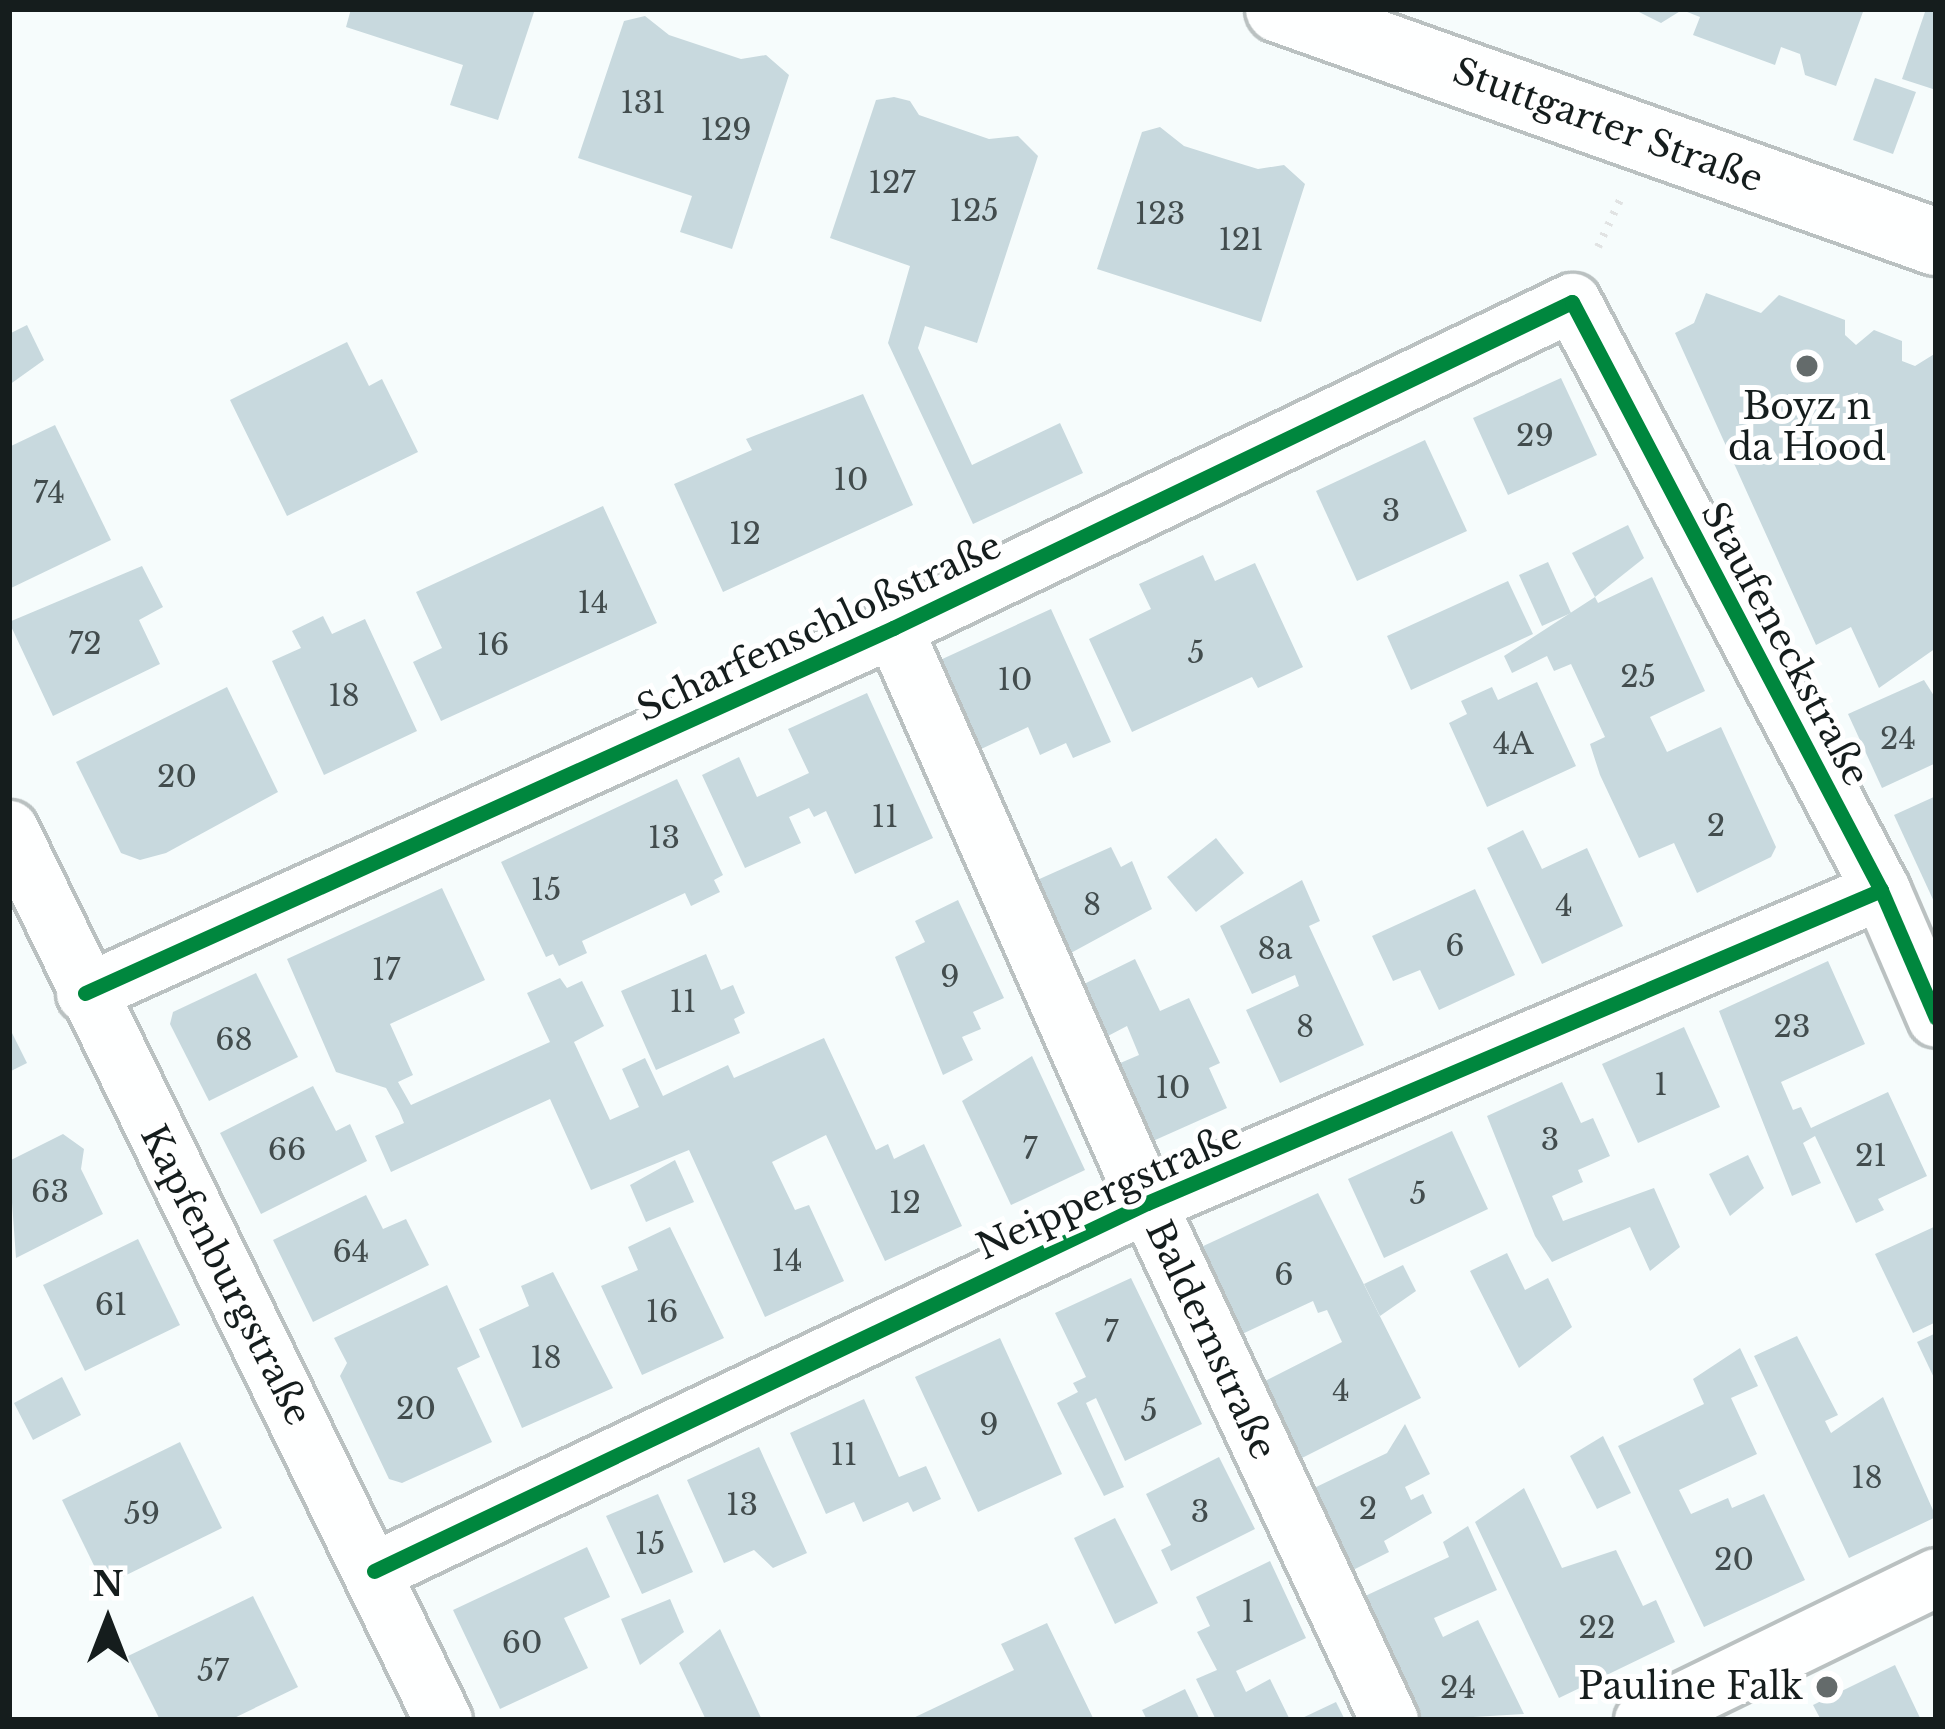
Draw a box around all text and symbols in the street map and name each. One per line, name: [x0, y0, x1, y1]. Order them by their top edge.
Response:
street label: Stuttgarter Straße: [1447, 49, 1769, 201]
house number: 131: [620, 85, 666, 121]
house number: 129: [700, 112, 752, 148]
house number: 127: [869, 165, 915, 201]
house number: 125: [950, 193, 998, 229]
house number: 123: [1135, 196, 1185, 232]
house number: 121: [1218, 222, 1264, 258]
marker: Boyz n da Hood: [1794, 353, 1820, 379]
place label: Boyz n da Hood: [1728, 384, 1886, 469]
house number: 29: [1516, 418, 1554, 454]
house number: 10: [834, 462, 868, 498]
house number: 74: [33, 475, 65, 511]
house number: 3: [1382, 493, 1400, 529]
street label: Staufeneckstraße: [1692, 495, 1878, 793]
house number: 12: [729, 516, 761, 552]
street label: Scharfenschloßstraße: [630, 524, 1008, 730]
house number: 14: [578, 585, 608, 621]
house number: 72: [68, 626, 102, 662]
house number: 16: [477, 627, 509, 663]
house number: 5: [1187, 635, 1205, 671]
house number: 25: [1620, 659, 1656, 695]
house number: 10: [998, 662, 1032, 698]
house number: 18: [328, 678, 360, 714]
house number: 24: [1880, 721, 1916, 757]
house number: 4A: [1493, 726, 1533, 762]
house number: 20: [157, 759, 197, 795]
house number: 11: [872, 799, 898, 835]
house number: 2: [1707, 808, 1725, 844]
house number: 13: [648, 820, 680, 856]
house number: 15: [531, 872, 561, 908]
house number: 8: [1083, 887, 1101, 923]
house number: 4: [1555, 888, 1573, 924]
house number: 6: [1445, 928, 1465, 964]
house number: 8a: [1258, 931, 1292, 967]
house number: 17: [372, 952, 400, 988]
house number: 9: [940, 959, 960, 995]
house number: 11: [670, 984, 696, 1020]
house number: 8: [1296, 1009, 1314, 1045]
house number: 23: [1774, 1009, 1810, 1045]
house number: 68: [215, 1022, 253, 1058]
house number: 1: [1654, 1067, 1668, 1103]
house number: 10: [1156, 1070, 1190, 1106]
street label: Neippergstraße: [970, 1113, 1248, 1269]
street label: Kapfenburgstraße: [132, 1118, 320, 1432]
house number: 3: [1541, 1122, 1559, 1158]
house number: 7: [1022, 1131, 1038, 1167]
house number: 66: [268, 1132, 306, 1168]
house number: 21: [1855, 1138, 1887, 1174]
house number: 63: [31, 1174, 69, 1210]
house number: 5: [1409, 1176, 1427, 1212]
house number: 12: [889, 1185, 921, 1221]
street label: Baldernstraße: [1137, 1214, 1285, 1466]
house number: 64: [333, 1234, 369, 1270]
house number: 14: [772, 1243, 802, 1279]
house number: 6: [1274, 1257, 1294, 1293]
house number: 61: [95, 1287, 127, 1323]
house number: 16: [646, 1294, 678, 1330]
house number: 7: [1103, 1314, 1119, 1350]
house number: 18: [530, 1340, 562, 1376]
house number: 4: [1332, 1373, 1350, 1409]
house number: 20: [396, 1391, 436, 1427]
house number: 5: [1140, 1393, 1158, 1429]
house number: 9: [979, 1407, 999, 1443]
house number: 11: [831, 1437, 857, 1473]
house number: 18: [1851, 1460, 1883, 1496]
house number: 13: [726, 1487, 758, 1523]
house number: 2: [1359, 1491, 1377, 1527]
house number: 3: [1191, 1494, 1209, 1530]
house number: 59: [124, 1496, 160, 1532]
house number: 15: [635, 1526, 665, 1562]
house number: 20: [1714, 1542, 1754, 1578]
north arrow: [48, 1561, 168, 1681]
text: N: [92, 1564, 124, 1605]
house number: 1: [1241, 1594, 1255, 1630]
house number: 22: [1579, 1610, 1615, 1646]
house number: 60: [502, 1625, 542, 1661]
house number: 57: [197, 1653, 229, 1689]
place label: Pauline Falk: [1578, 1665, 1803, 1709]
house number: 24: [1440, 1670, 1476, 1706]
marker: Pauline Falk: [1814, 1674, 1840, 1700]

